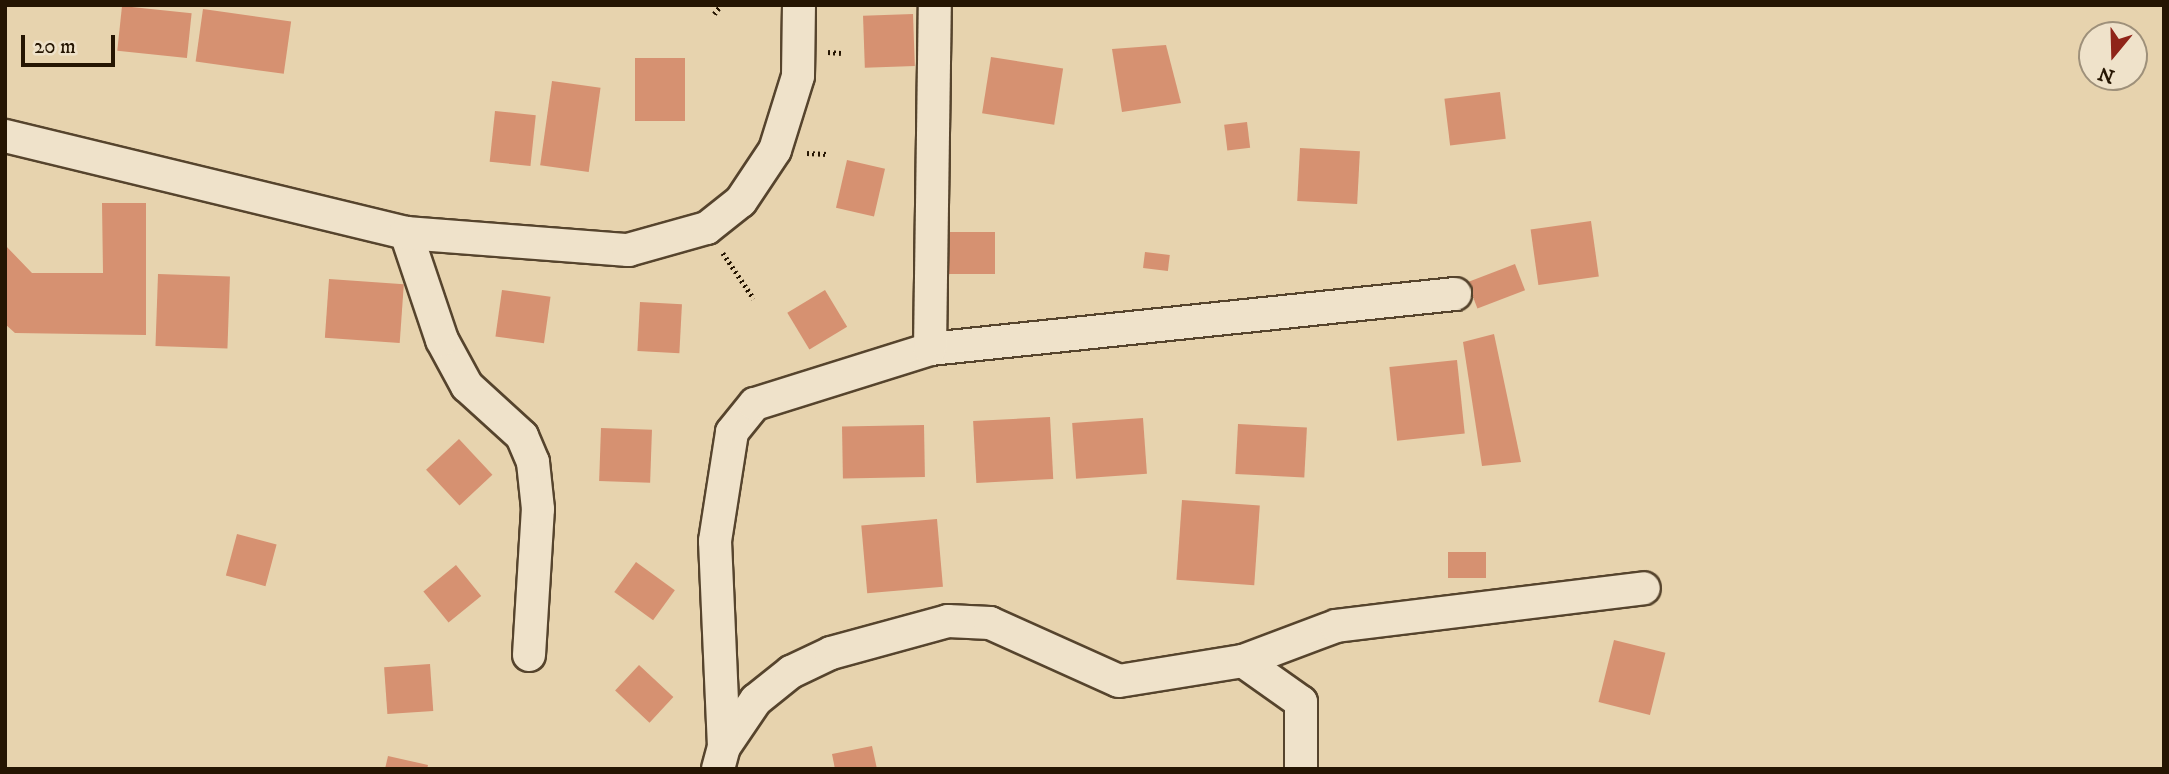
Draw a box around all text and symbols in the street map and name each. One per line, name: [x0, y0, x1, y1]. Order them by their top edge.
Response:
scale bar: [24, 21, 119, 65]
north arrow: [2078, 21, 2148, 91]
text: 20 m: [34, 34, 76, 60]
text: N: [2096, 61, 2118, 88]

